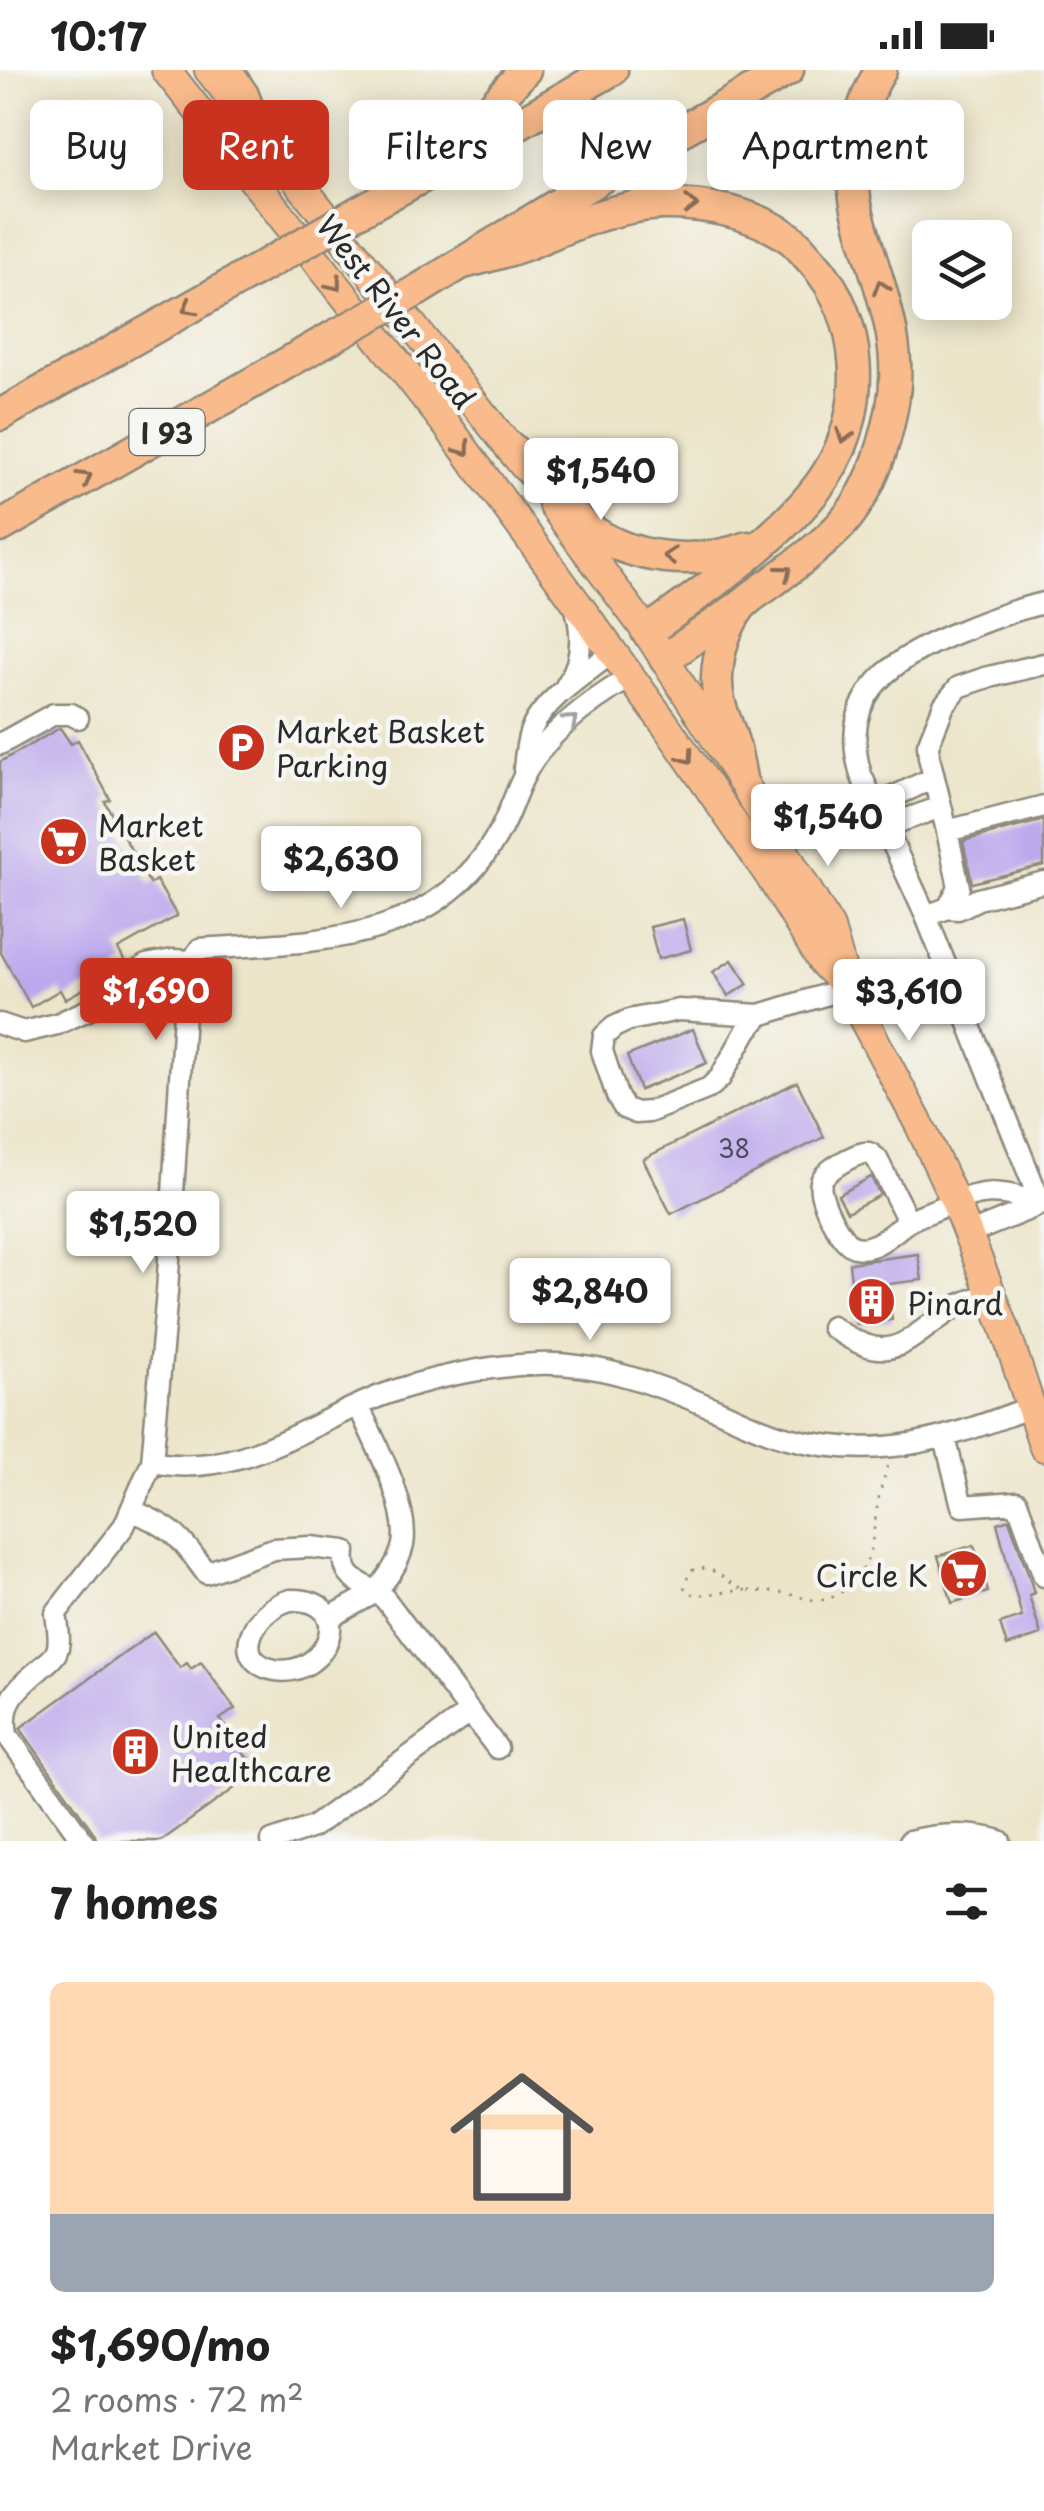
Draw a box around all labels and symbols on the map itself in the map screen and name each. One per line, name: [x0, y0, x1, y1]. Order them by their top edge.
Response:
one-way arrow: [684, 195, 699, 216]
street label: West River Road: [307, 204, 487, 418]
one-way arrow: [323, 273, 341, 291]
one-way arrow: [872, 280, 893, 297]
one-way arrow: [182, 296, 200, 315]
road number: I 93: [130, 409, 204, 455]
one-way arrow: [836, 427, 856, 444]
one-way arrow: [452, 437, 471, 456]
pin: $1,540: [520, 438, 682, 523]
one-way arrow: [74, 471, 92, 491]
one-way arrow: [662, 546, 678, 568]
one-way arrow: [774, 567, 792, 584]
place label: Market Basket Parking: [276, 708, 485, 787]
one-way arrow: [559, 714, 578, 732]
parking icon: Market Basket Parking: [215, 721, 267, 773]
one-way arrow: [675, 745, 693, 764]
pin: $1,540: [747, 784, 909, 869]
place label: Market Basket: [98, 802, 203, 881]
supermarket icon: Market Basket: [37, 815, 89, 867]
pin: $2,630: [260, 826, 422, 911]
pin: $1,690: [75, 958, 237, 1043]
pin: $3,610: [828, 959, 990, 1044]
house number: 38: [718, 1129, 750, 1167]
pin: $1,520: [62, 1191, 224, 1276]
pin: $2,840: [509, 1258, 671, 1343]
building icon: Pinard: [846, 1276, 898, 1328]
place label: Pinard: [907, 1280, 1003, 1325]
supermarket icon: Circle K: [937, 1548, 989, 1600]
place label: Circle K: [815, 1552, 928, 1597]
place label: United Healthcare: [171, 1713, 332, 1792]
building icon: United Healthcare: [110, 1726, 162, 1778]

